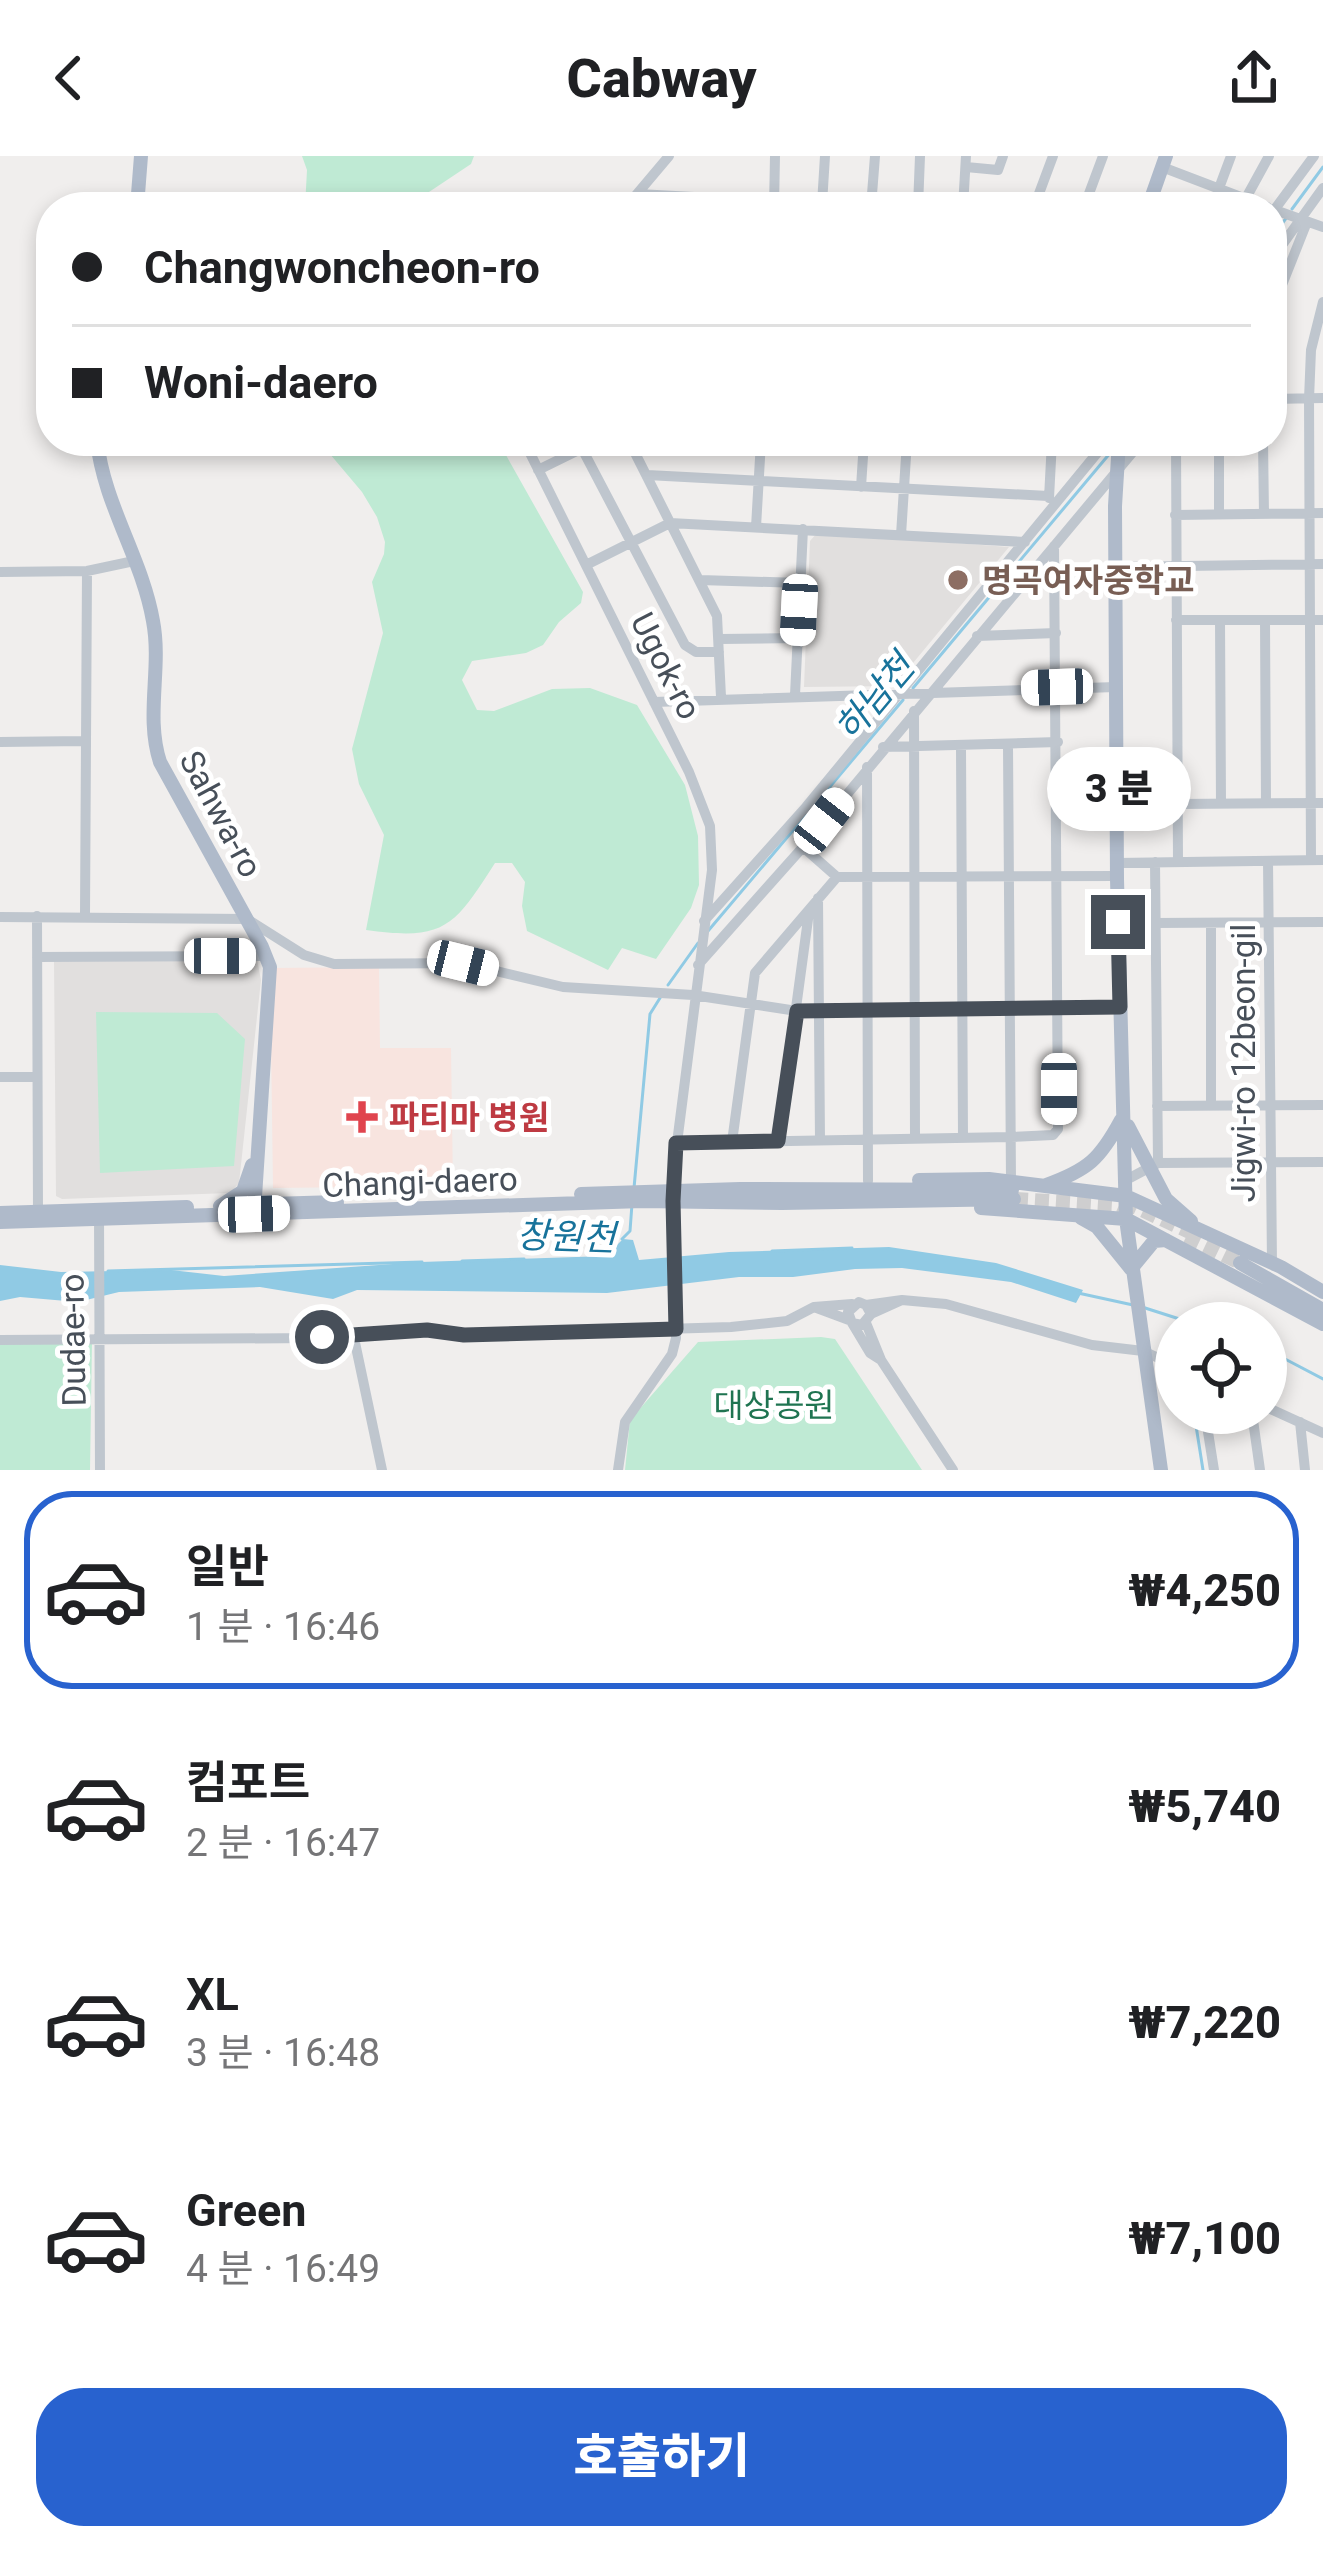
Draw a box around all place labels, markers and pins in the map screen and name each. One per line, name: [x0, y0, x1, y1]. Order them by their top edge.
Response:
place label: 명곡여자중학교: [982, 561, 1195, 600]
marker: 명곡여자중학교: [945, 567, 971, 593]
place label: 파티마 병원: [389, 1098, 549, 1137]
marker: 파티마 병원: [346, 1101, 378, 1133]

